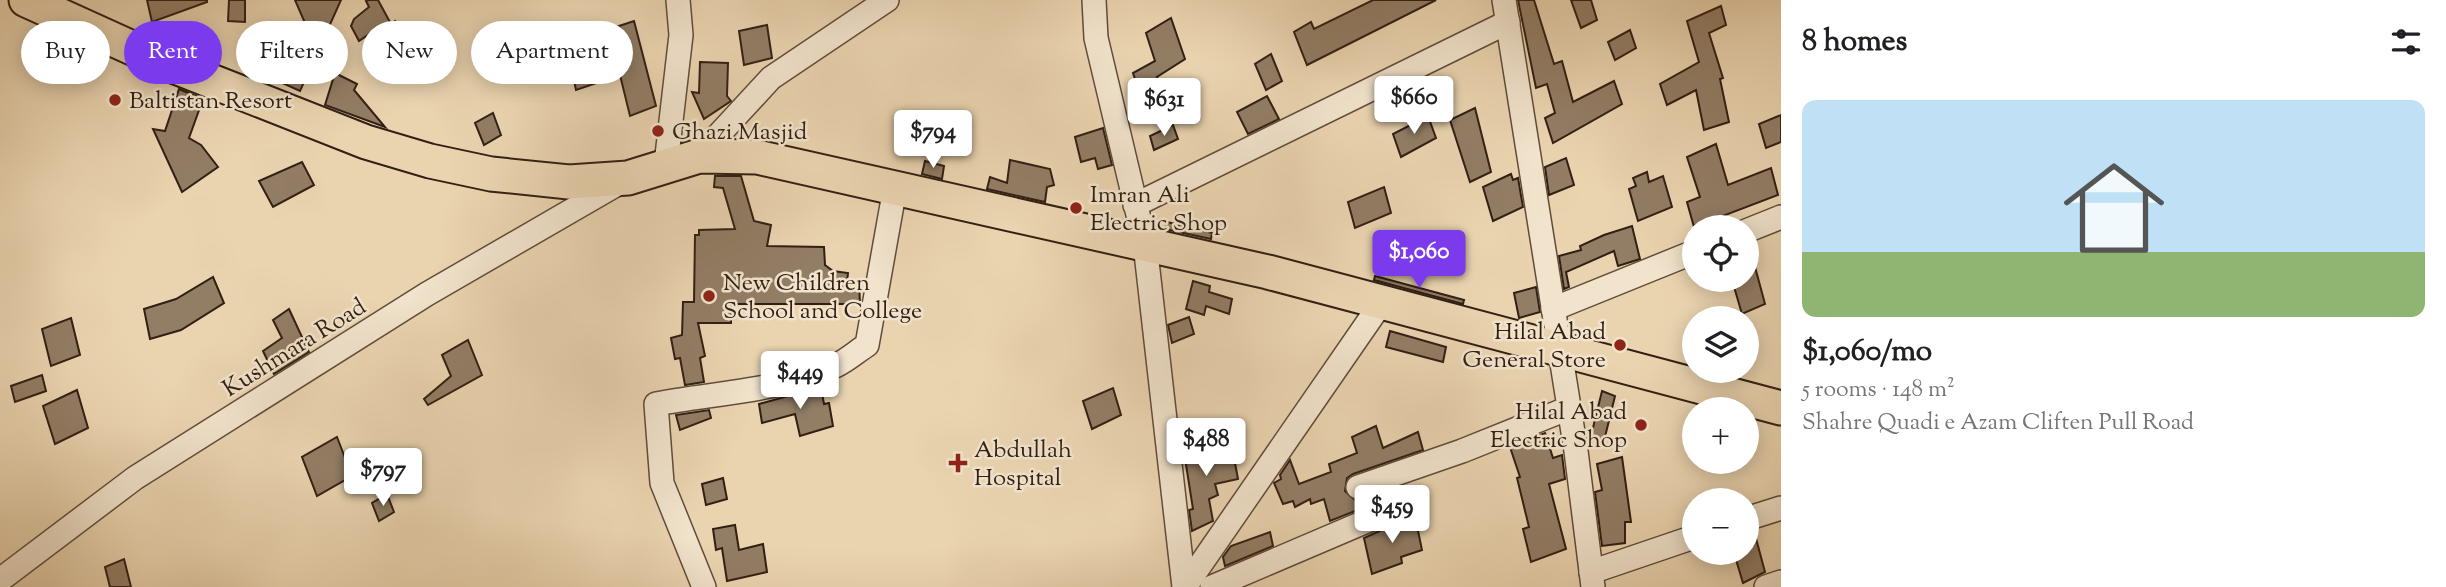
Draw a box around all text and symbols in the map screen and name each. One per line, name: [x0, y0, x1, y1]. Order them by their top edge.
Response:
chip: Buy: [21, 21, 110, 84]
chip: Rent: [124, 21, 222, 84]
chip: Filters: [236, 21, 348, 84]
chip: New: [362, 21, 457, 84]
chip: Apartment: [471, 21, 633, 84]
text: 8 homes: [1802, 21, 1907, 64]
icon: filters: [2387, 23, 2425, 61]
pin: $660: [1373, 76, 1455, 136]
pin: $631: [1123, 78, 1205, 138]
text: $660: [1390, 82, 1438, 115]
text: $631: [1144, 84, 1184, 117]
place label: Baltistan Resort: [129, 85, 292, 119]
marker: Baltistan Resort: [107, 92, 123, 108]
pin: $794: [892, 110, 974, 170]
place label: Ghazi Masjid: [672, 116, 808, 150]
text: $794: [910, 116, 956, 149]
marker: Ghazi Masjid: [650, 123, 666, 139]
icon: home: [2051, 145, 2177, 271]
place label: Imran Ali Electric Shop: [1090, 179, 1227, 241]
marker: Imran Ali Electric Shop: [1068, 200, 1084, 216]
map controls: [1682, 215, 1759, 565]
button: locate: [1682, 215, 1759, 292]
pin: $1,060: [1362, 230, 1476, 290]
text: $1,060: [1389, 236, 1449, 269]
place label: New Children School and College: [723, 267, 922, 329]
marker: New Children School and College: [701, 288, 717, 304]
street label: Kushmara Road: [217, 291, 374, 406]
button: layers: [1682, 306, 1759, 383]
place label: Hilal Abad General Store: [1462, 316, 1606, 378]
text: $1,060/mo: [1802, 331, 1932, 374]
marker: Hilal Abad General Store: [1612, 337, 1628, 353]
pin: $449: [759, 352, 841, 411]
text: $449: [777, 357, 823, 390]
text: 5 rooms · 148 m²: [1802, 374, 1955, 407]
place label: Hilal Abad Electric Shop: [1490, 396, 1627, 458]
button: +: [1682, 397, 1759, 474]
text: Shahre Quadi e Azam Cliften Pull Road: [1802, 407, 2194, 440]
marker: Hilal Abad Electric Shop: [1633, 417, 1649, 433]
pin: $488: [1165, 419, 1247, 478]
text: $488: [1183, 424, 1229, 457]
place label: Abdullah Hospital: [974, 434, 1072, 496]
pin: $797: [342, 448, 424, 508]
marker: Abdullah Hospital: [948, 453, 968, 473]
text: $797: [360, 454, 406, 487]
pin: $459: [1351, 486, 1433, 545]
button: −: [1682, 488, 1759, 565]
text: $459: [1371, 491, 1413, 524]

